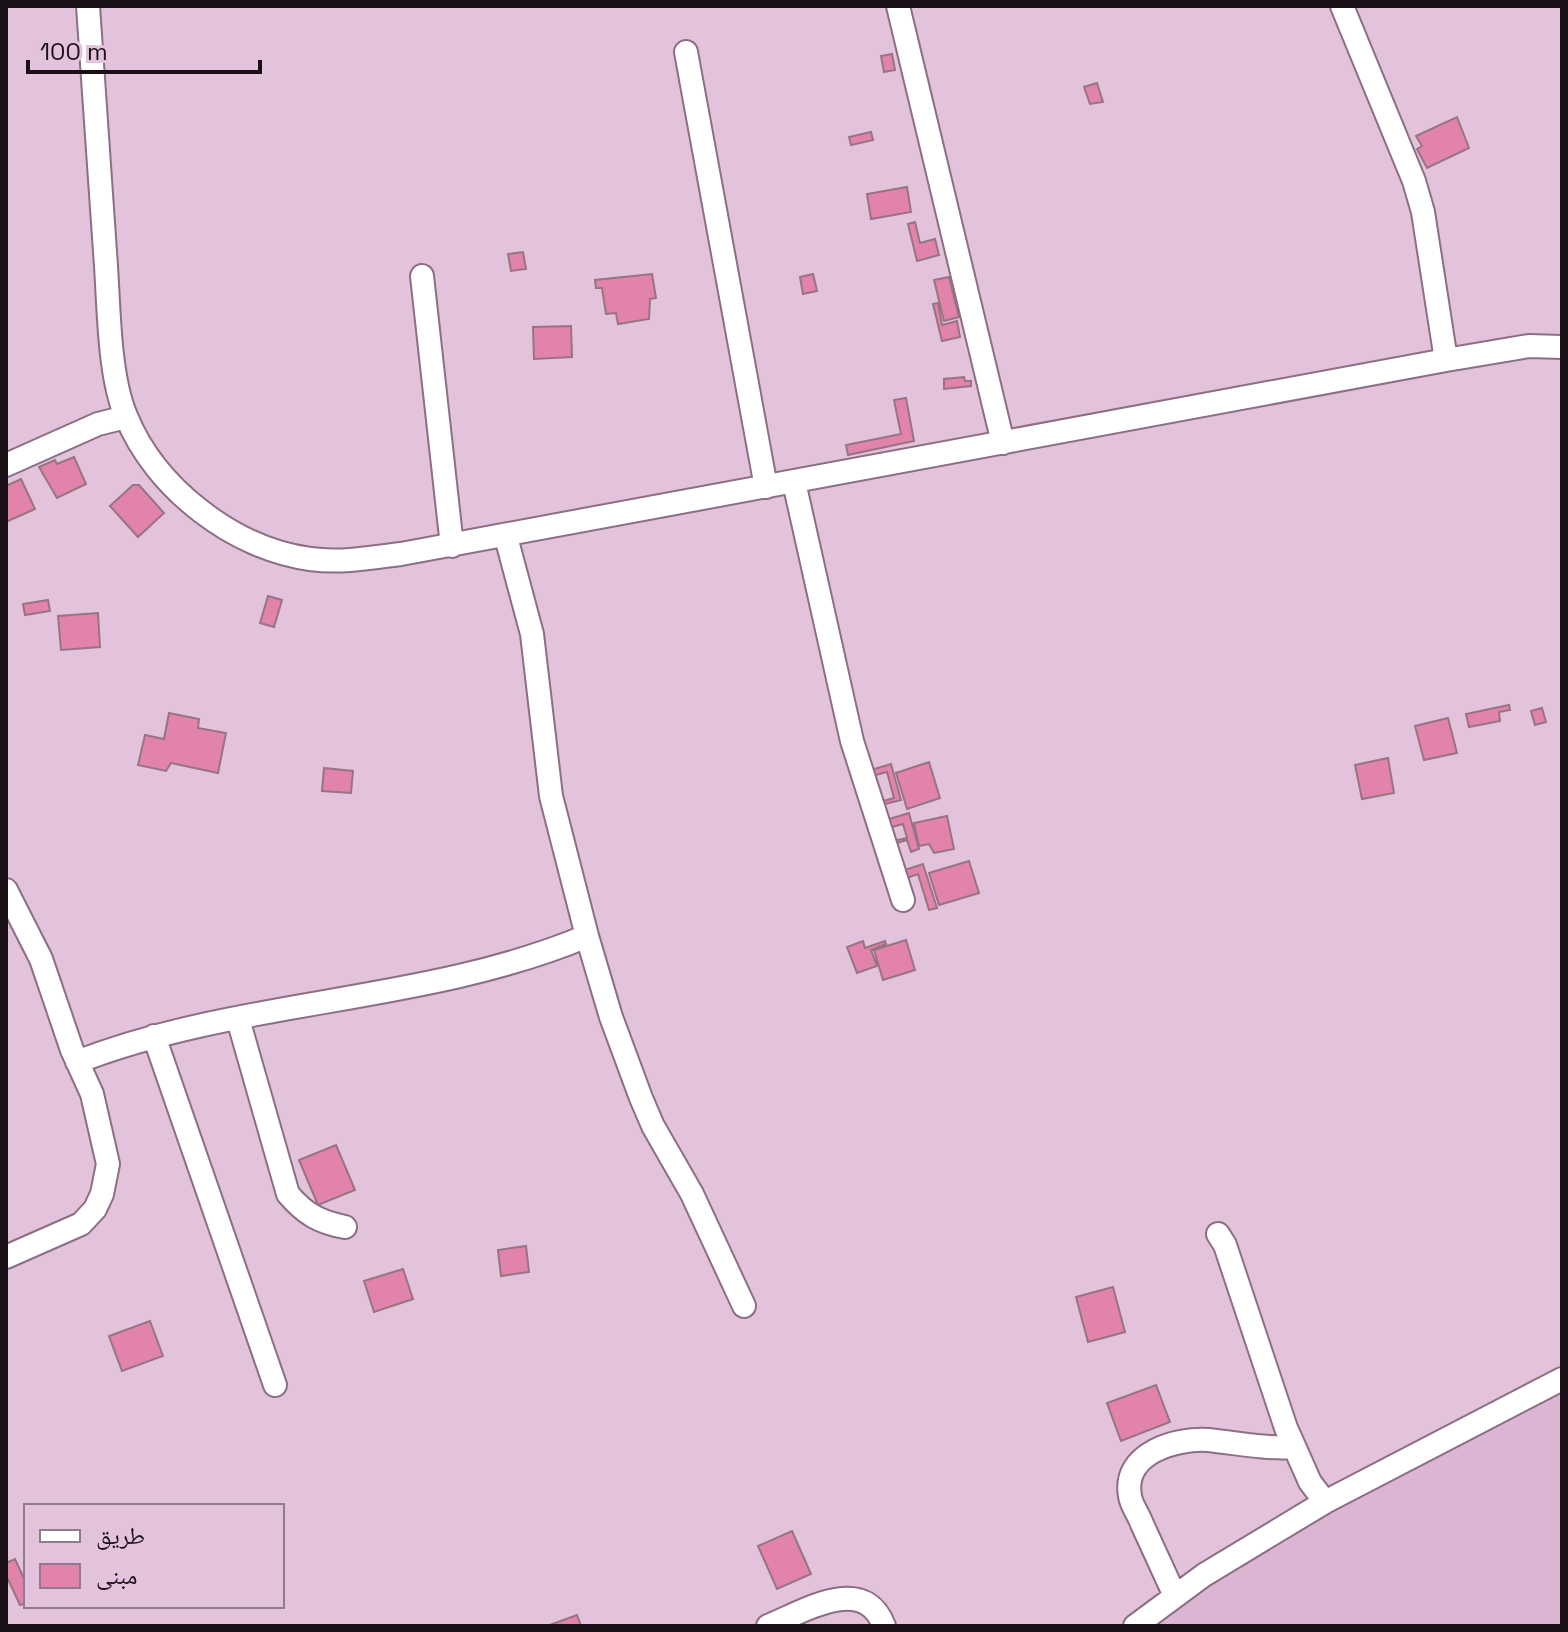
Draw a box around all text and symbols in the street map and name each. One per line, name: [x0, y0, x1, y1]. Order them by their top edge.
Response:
scale bar: [28, 24, 260, 74]
text: 100 m: [40, 36, 108, 67]
legend: [24, 1504, 284, 1608]
text: طريق: [96, 1520, 145, 1551]
text: مبنى: [96, 1560, 137, 1591]

